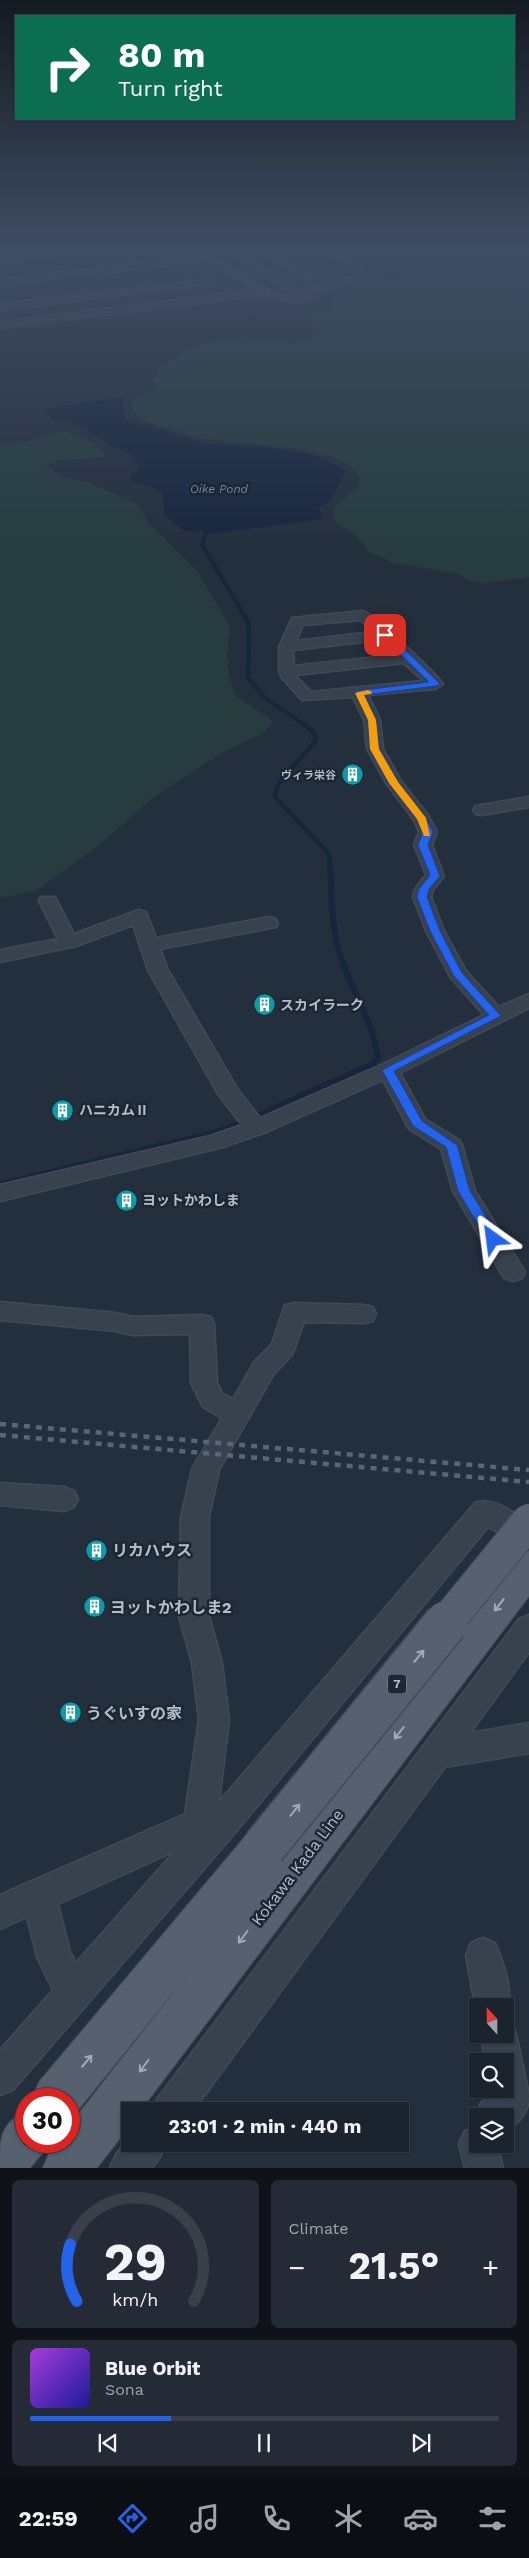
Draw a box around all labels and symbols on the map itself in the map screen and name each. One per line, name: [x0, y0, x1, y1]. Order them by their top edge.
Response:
water label: Oike Pond: [190, 482, 249, 496]
pin: [364, 614, 406, 656]
building icon: ヴィラ栄谷: [340, 763, 364, 787]
place label: ヴィラ栄谷: [281, 769, 336, 782]
building icon: スカイラーク: [252, 993, 276, 1017]
place label: スカイラーク: [280, 997, 364, 1013]
building icon: ハニカムⅡ: [51, 1098, 75, 1122]
place label: ハニカムⅡ: [79, 1102, 149, 1118]
building icon: ヨットかわしま: [114, 1188, 138, 1212]
place label: ヨットかわしま: [142, 1192, 240, 1208]
position arrow: [466, 1212, 518, 1264]
building icon: リカハウス: [84, 1538, 108, 1562]
place label: リカハウス: [112, 1541, 192, 1560]
building icon: ヨットかわしま2: [82, 1595, 106, 1619]
place label: ヨットかわしま2: [110, 1598, 232, 1617]
one-way arrow: [493, 1598, 504, 1611]
one-way arrow: [414, 1650, 425, 1663]
road number: 7: [388, 1675, 406, 1694]
building icon: うぐいすの家: [58, 1701, 82, 1725]
place label: うぐいすの家: [86, 1704, 182, 1723]
one-way arrow: [394, 1726, 404, 1740]
one-way arrow: [289, 1803, 300, 1816]
street label: Kokawa Kada Line: [247, 1805, 347, 1929]
one-way arrow: [237, 1930, 248, 1943]
north arrow: [469, 1998, 514, 2042]
one-way arrow: [82, 2055, 93, 2068]
one-way arrow: [139, 2059, 150, 2072]
speed limit sign: 30: [15, 2088, 80, 2153]

